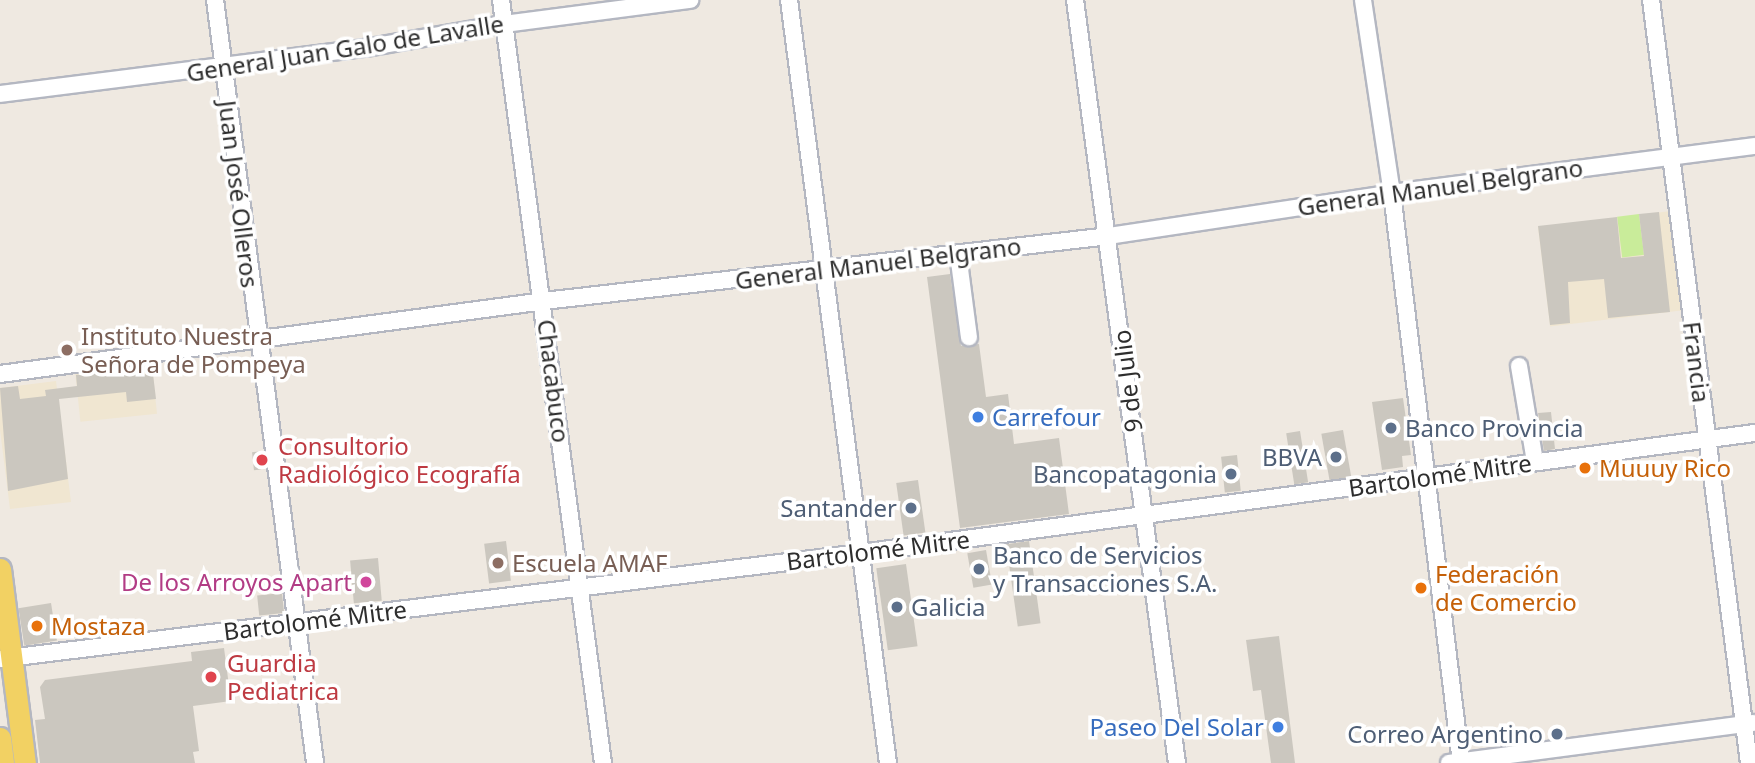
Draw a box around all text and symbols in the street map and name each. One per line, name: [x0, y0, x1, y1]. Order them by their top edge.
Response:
street label: General Juan Galo de Lavalle: [184, 9, 506, 87]
street label: Juan José Olleros: [213, 99, 265, 289]
street label: General Manuel Belgrano: [1295, 153, 1585, 221]
street label: General Manuel Belgrano: [733, 231, 1023, 295]
street label: Chacabuco: [532, 318, 576, 444]
street label: Francia: [1678, 320, 1716, 404]
place label: Instituto Nuestra Señora de Pompeya: [81, 322, 306, 378]
street label: 9 de Julio: [1106, 328, 1148, 434]
marker: Instituto Nuestra Señora de Pompeya: [59, 342, 75, 358]
place label: Carrefour: [992, 403, 1101, 431]
marker: Carrefour: [970, 409, 986, 425]
place label: Banco Provincia: [1405, 414, 1584, 442]
marker: Banco Provincia: [1383, 420, 1399, 436]
place label: Consultorio Radiológico Ecografía: [278, 432, 521, 488]
place label: BBVA: [1262, 443, 1322, 471]
street label: Bartolomé Mitre: [1347, 448, 1533, 502]
marker: BBVA: [1328, 449, 1344, 465]
marker: Consultorio Radiológico Ecografía: [252, 450, 272, 470]
place label: Muuuy Rico: [1599, 454, 1731, 482]
place label: Bancopatagonia: [1033, 460, 1217, 488]
marker: Muuuy Rico: [1577, 460, 1593, 476]
marker: Bancopatagonia: [1223, 466, 1239, 482]
place label: Santander: [780, 494, 897, 522]
marker: Santander: [903, 500, 919, 516]
street label: Bartolomé Mitre: [785, 524, 971, 576]
place label: Banco de Servicios y Transacciones S.A.: [993, 541, 1218, 597]
place label: Escuela AMAF: [512, 549, 668, 577]
marker: Escuela AMAF: [490, 555, 506, 571]
place label: Federación de Comercio: [1435, 560, 1577, 616]
marker: Banco de Servicios y Transacciones S.A.: [971, 561, 987, 577]
place label: De los Arroyos Apart: [121, 568, 352, 596]
marker: De los Arroyos Apart: [358, 574, 374, 590]
marker: Federación de Comercio: [1413, 580, 1429, 596]
place label: Galicia: [911, 593, 985, 621]
street label: Bartolomé Mitre: [222, 594, 408, 646]
marker: Galicia: [889, 599, 905, 615]
place label: Mostaza: [51, 612, 146, 640]
marker: Mostaza: [29, 618, 45, 634]
place label: Guardia Pediatrica: [227, 649, 339, 705]
marker: Guardia Pediatrica: [201, 667, 221, 687]
place label: Paseo Del Solar: [1089, 713, 1264, 741]
marker: Paseo Del Solar: [1270, 719, 1286, 735]
place label: Correo Argentino: [1347, 720, 1543, 748]
marker: Correo Argentino: [1549, 726, 1565, 742]

